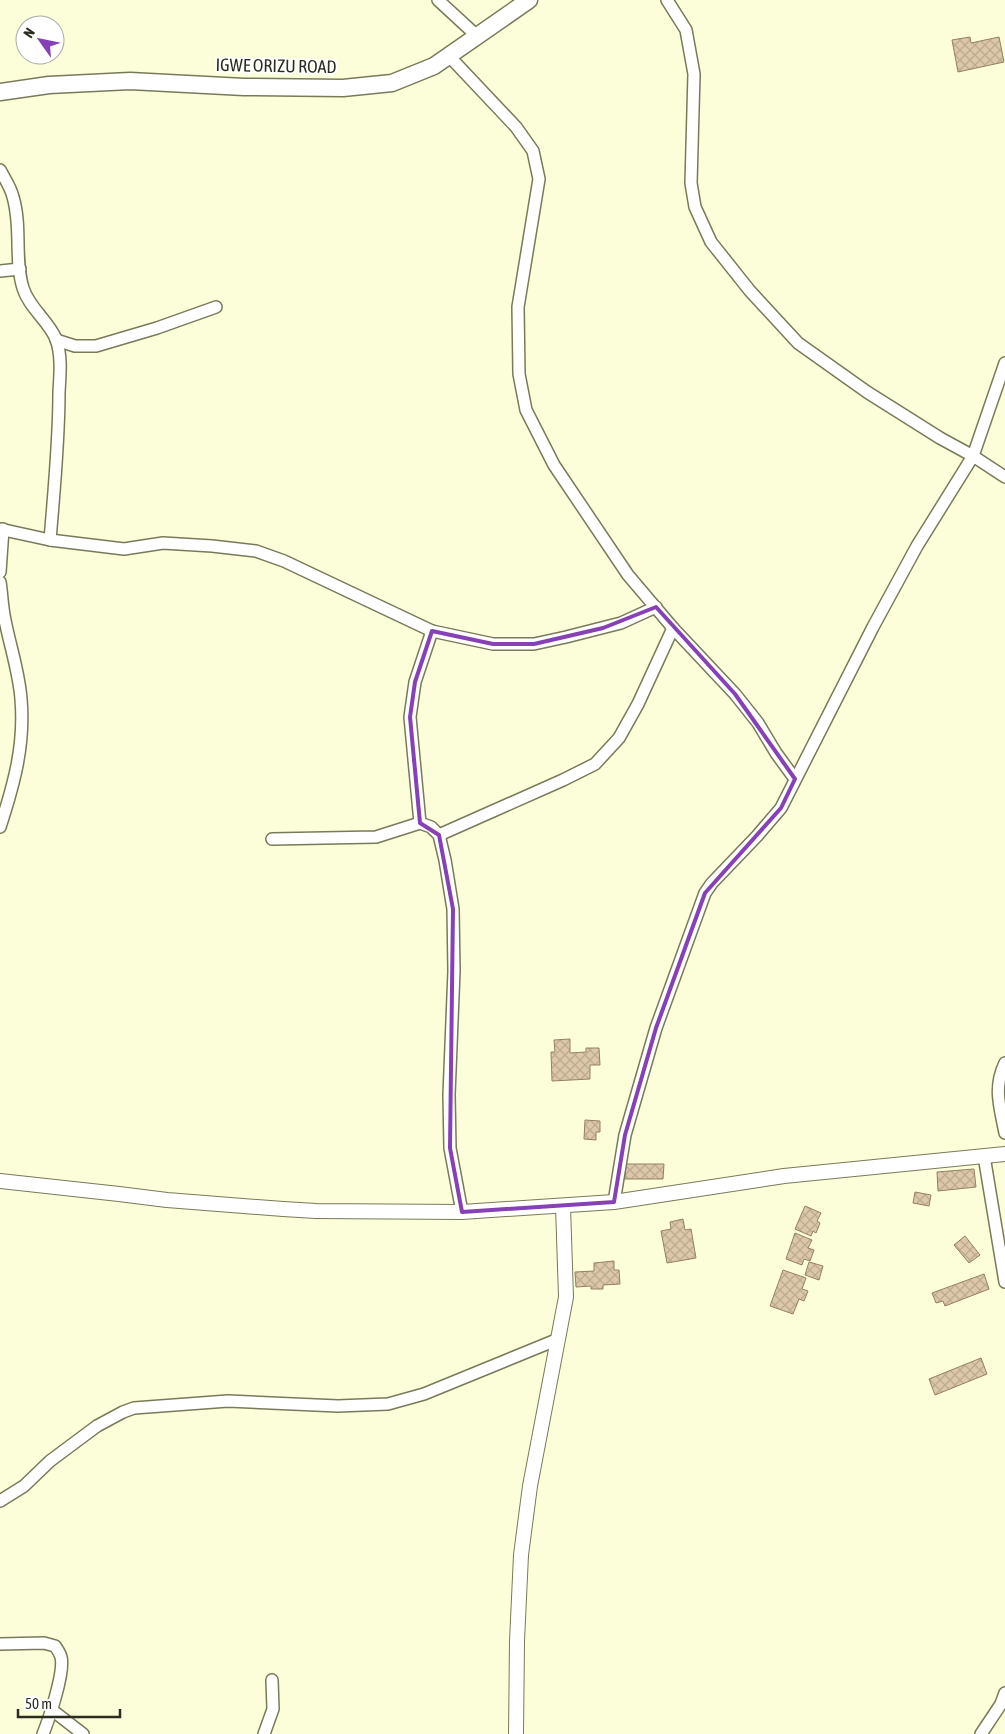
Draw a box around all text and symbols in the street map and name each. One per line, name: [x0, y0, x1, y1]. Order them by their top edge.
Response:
north arrow: [15, 15, 65, 65]
text: N: [20, 25, 38, 41]
street label: IGWE ORIZU ROAD: [215, 54, 337, 77]
scale bar: [18, 1686, 120, 1718]
text: 50 m: [25, 1695, 52, 1712]

